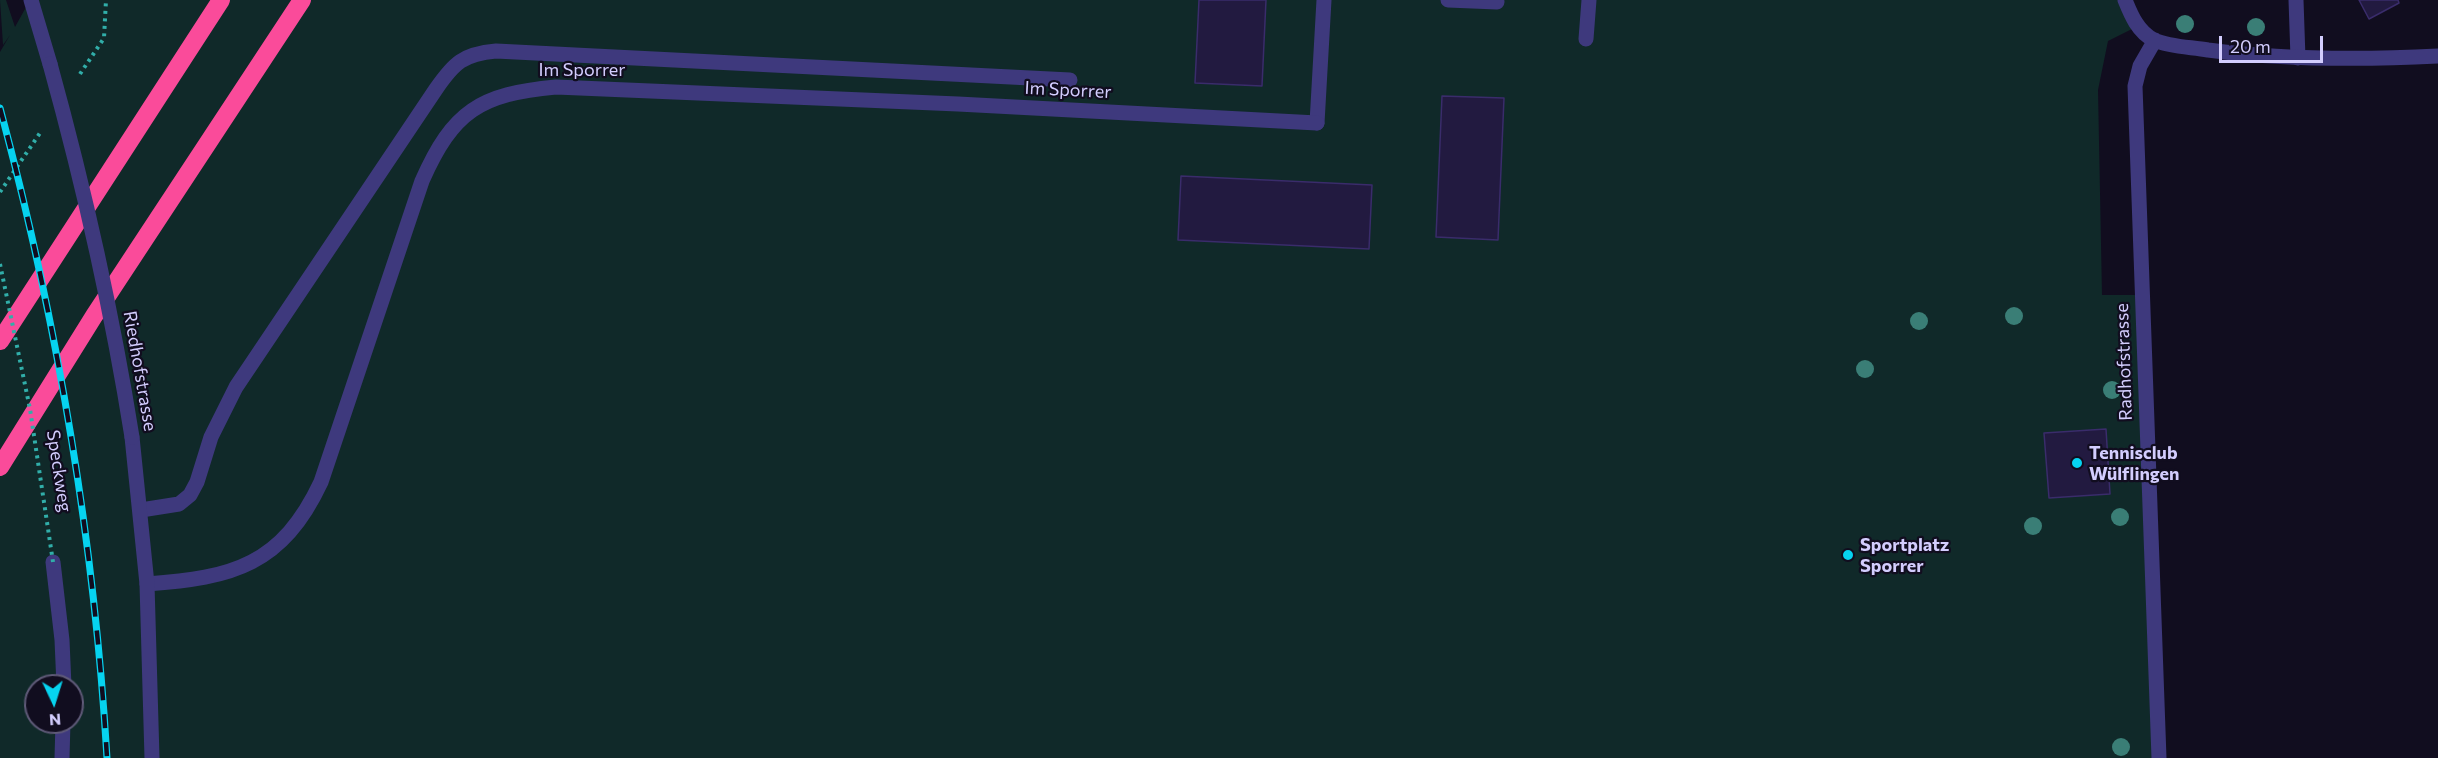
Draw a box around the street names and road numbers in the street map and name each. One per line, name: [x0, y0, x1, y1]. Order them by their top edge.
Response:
street label: Im Sporrer: [539, 59, 625, 81]
street label: Im Sporrer: [1024, 77, 1112, 103]
street label: Radhofstrasse: [2111, 303, 2137, 421]
street label: Riedhofstrasse: [119, 309, 161, 433]
street label: Speckweg: [42, 428, 76, 514]

